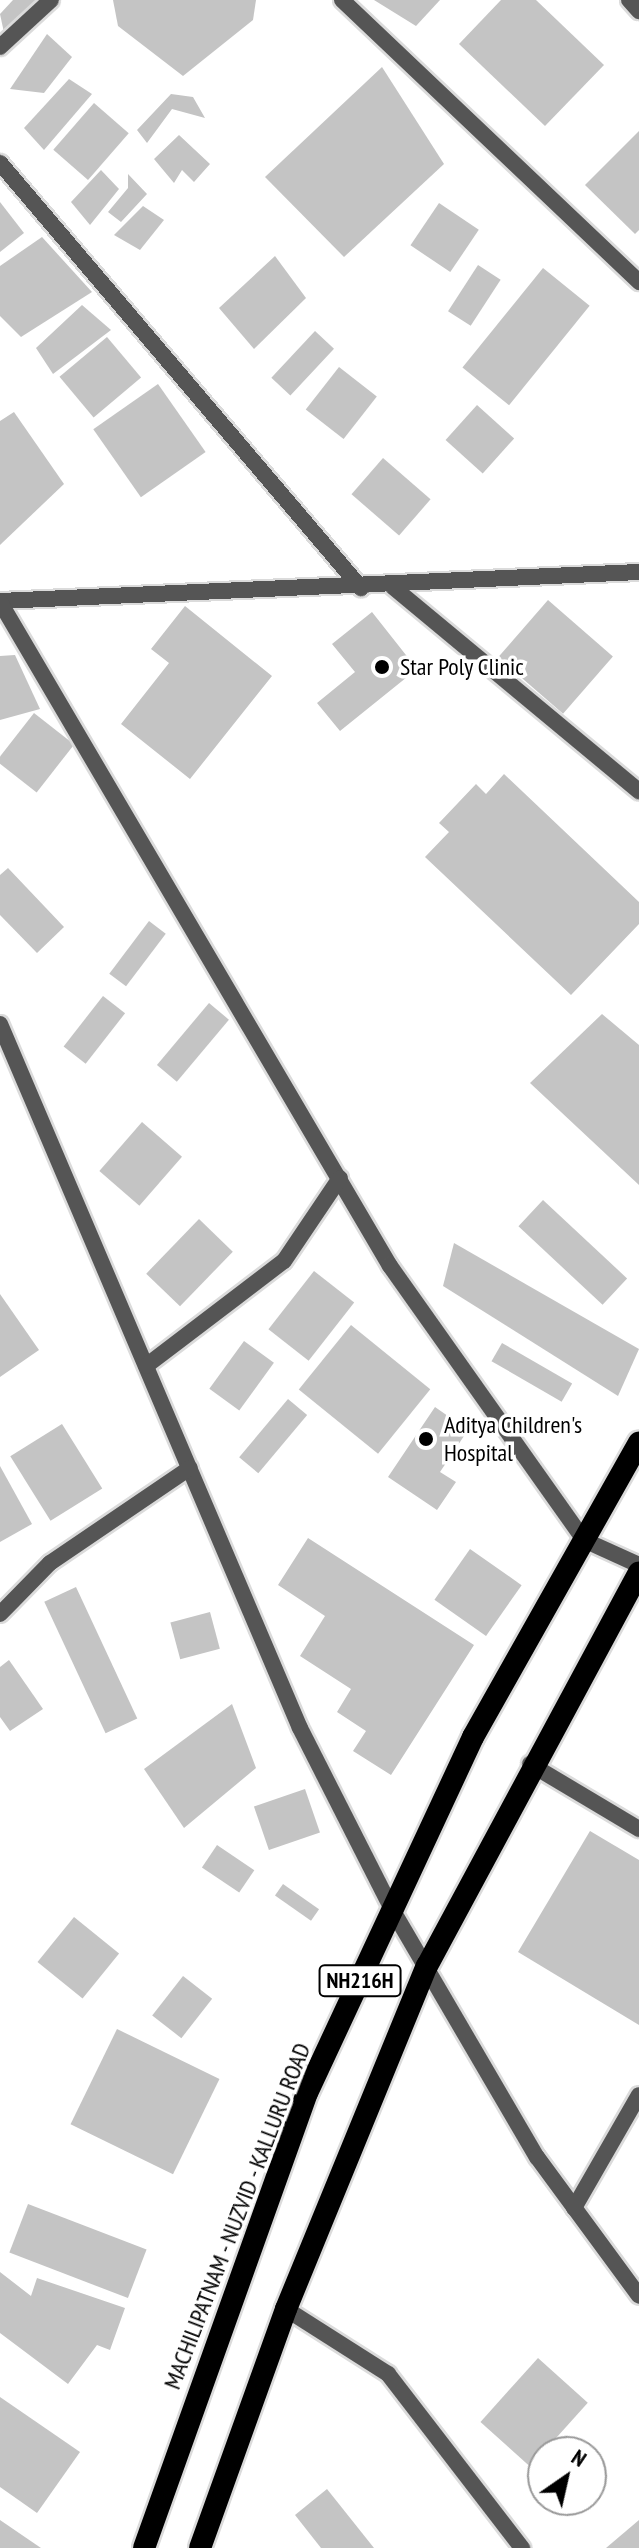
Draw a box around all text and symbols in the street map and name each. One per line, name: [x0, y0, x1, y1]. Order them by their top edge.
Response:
place label: Star Poly Clinic: [400, 653, 524, 681]
marker: Star Poly Clinic: [371, 656, 393, 678]
place label: Aditya Children's Hospital: [444, 1411, 582, 1467]
marker: Aditya Children's Hospital: [415, 1428, 437, 1450]
road number: NH216H: [318, 1963, 402, 1999]
street label: MACHILIPATNAM - NUZVID - KALLURU ROAD: [157, 2037, 317, 2395]
north arrow: [527, 2436, 607, 2516]
text: N: [567, 2443, 592, 2473]

